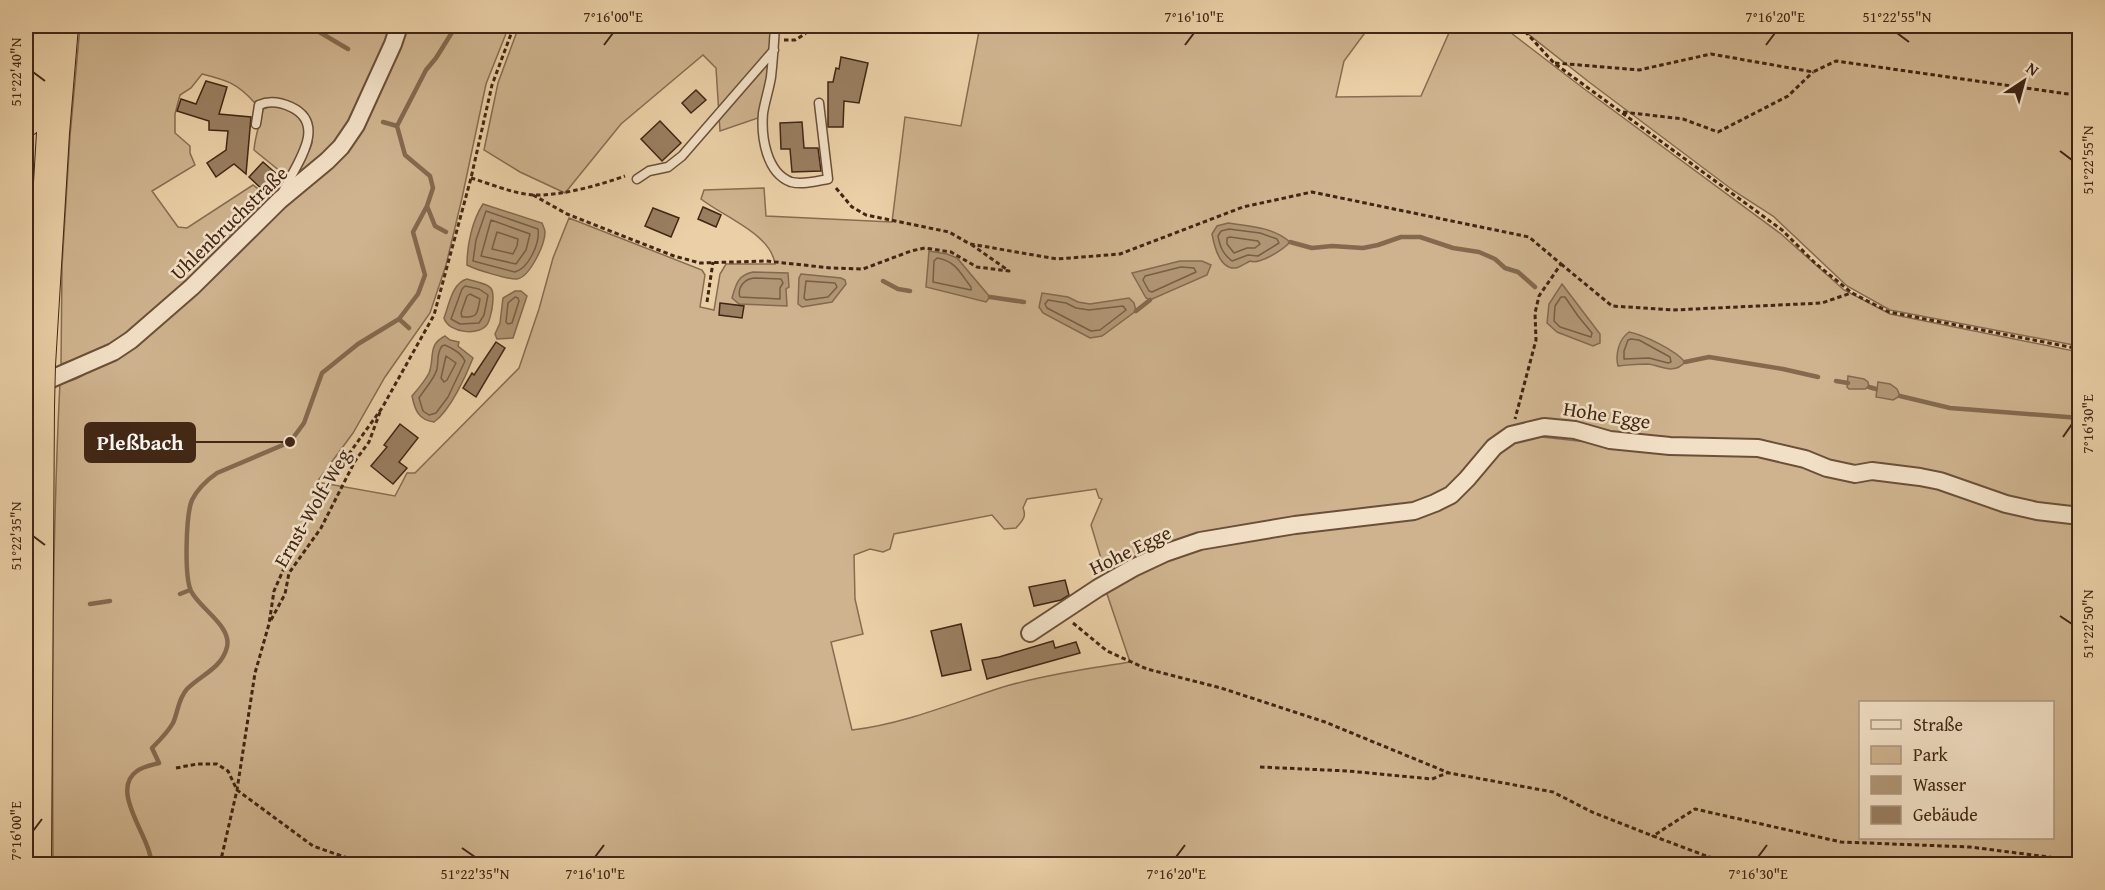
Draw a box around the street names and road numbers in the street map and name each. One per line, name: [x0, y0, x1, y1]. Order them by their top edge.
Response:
street label: Uhlenbruchstraße: [163, 159, 294, 286]
street label: Hohe Egge: [1561, 393, 1653, 436]
street label: Ernst-Wolf-Weg: [266, 443, 357, 572]
street label: Hohe Egge: [1084, 517, 1176, 582]

